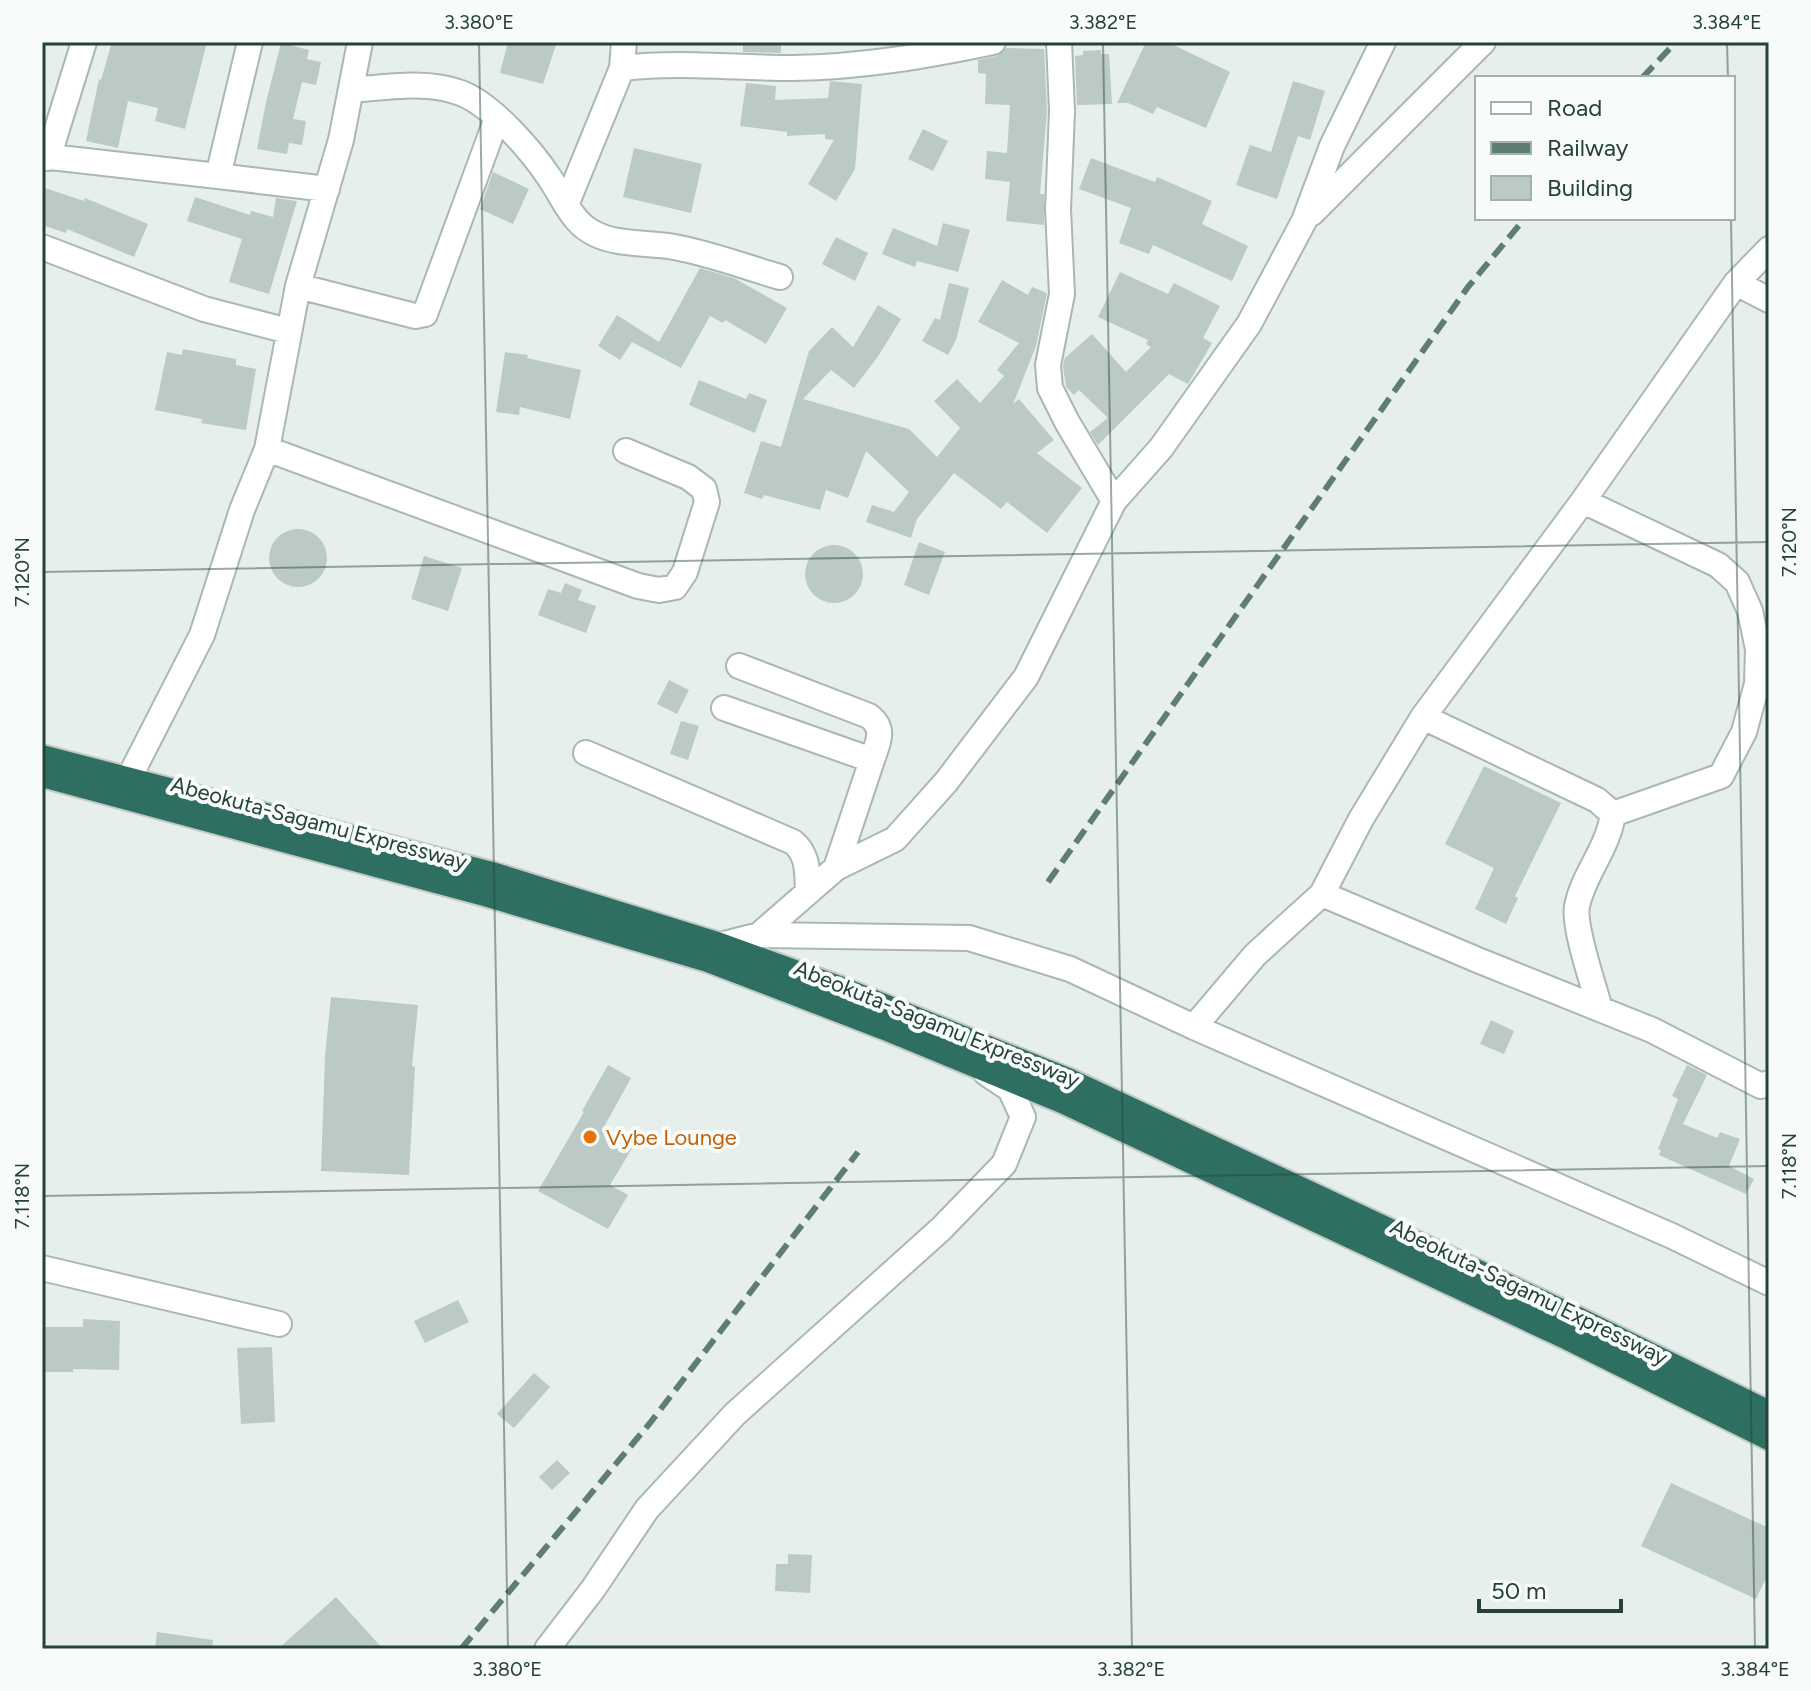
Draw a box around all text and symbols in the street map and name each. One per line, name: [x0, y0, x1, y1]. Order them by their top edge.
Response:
text: 3.380°E: [444, 10, 514, 34]
text: 3.382°E: [1069, 10, 1137, 34]
text: 3.384°E: [1692, 10, 1762, 34]
legend: [1475, 76, 1735, 220]
text: Road: [1547, 93, 1602, 122]
text: Railway: [1547, 133, 1629, 162]
text: Building: [1547, 173, 1633, 202]
text: 7.120°N: [1777, 507, 1801, 577]
text: 7.120°N: [10, 537, 34, 607]
street label: Abeokuta-Sagamu Expressway: [168, 770, 470, 876]
street label: Abeokuta-Sagamu Expressway: [790, 954, 1084, 1094]
place label: Vybe Lounge: [606, 1124, 737, 1151]
marker: Vybe Lounge: [581, 1128, 599, 1146]
text: 7.118°N: [1777, 1133, 1801, 1199]
text: 7.118°N: [10, 1163, 34, 1229]
street label: Abeokuta-Sagamu Expressway: [1386, 1213, 1673, 1371]
scale bar: [1479, 1563, 1621, 1613]
text: 50 m: [1491, 1576, 1547, 1605]
text: 3.380°E: [472, 1657, 542, 1681]
text: 3.382°E: [1097, 1657, 1165, 1681]
text: 3.384°E: [1720, 1657, 1790, 1681]

